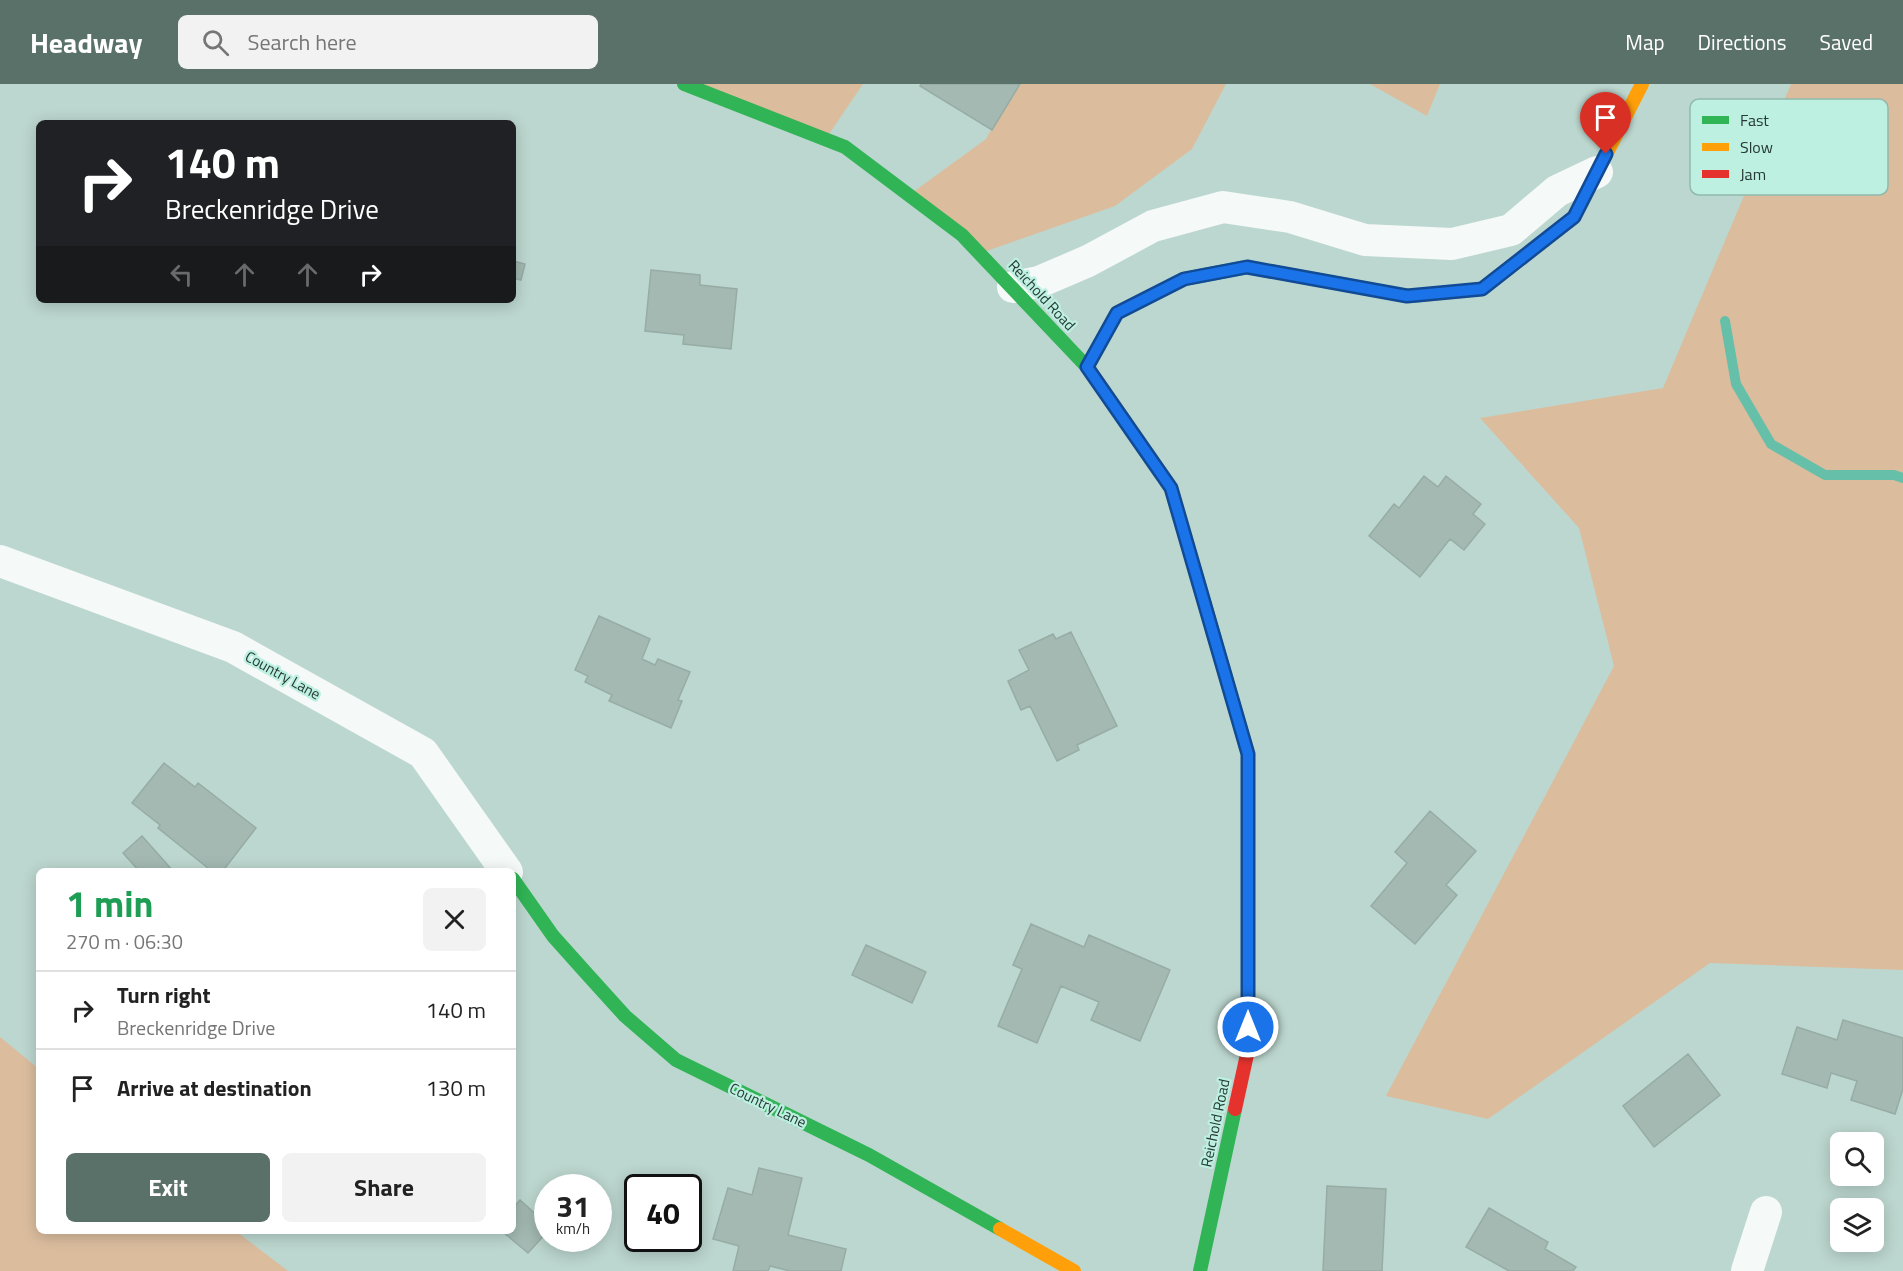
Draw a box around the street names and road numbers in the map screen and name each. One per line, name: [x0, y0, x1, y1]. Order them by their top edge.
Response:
street label: Reichold Road: [1003, 254, 1081, 336]
street label: Country Lane: [241, 645, 325, 705]
street label: Country Lane: [726, 1076, 810, 1134]
street label: Reichold Road: [1194, 1077, 1236, 1169]

